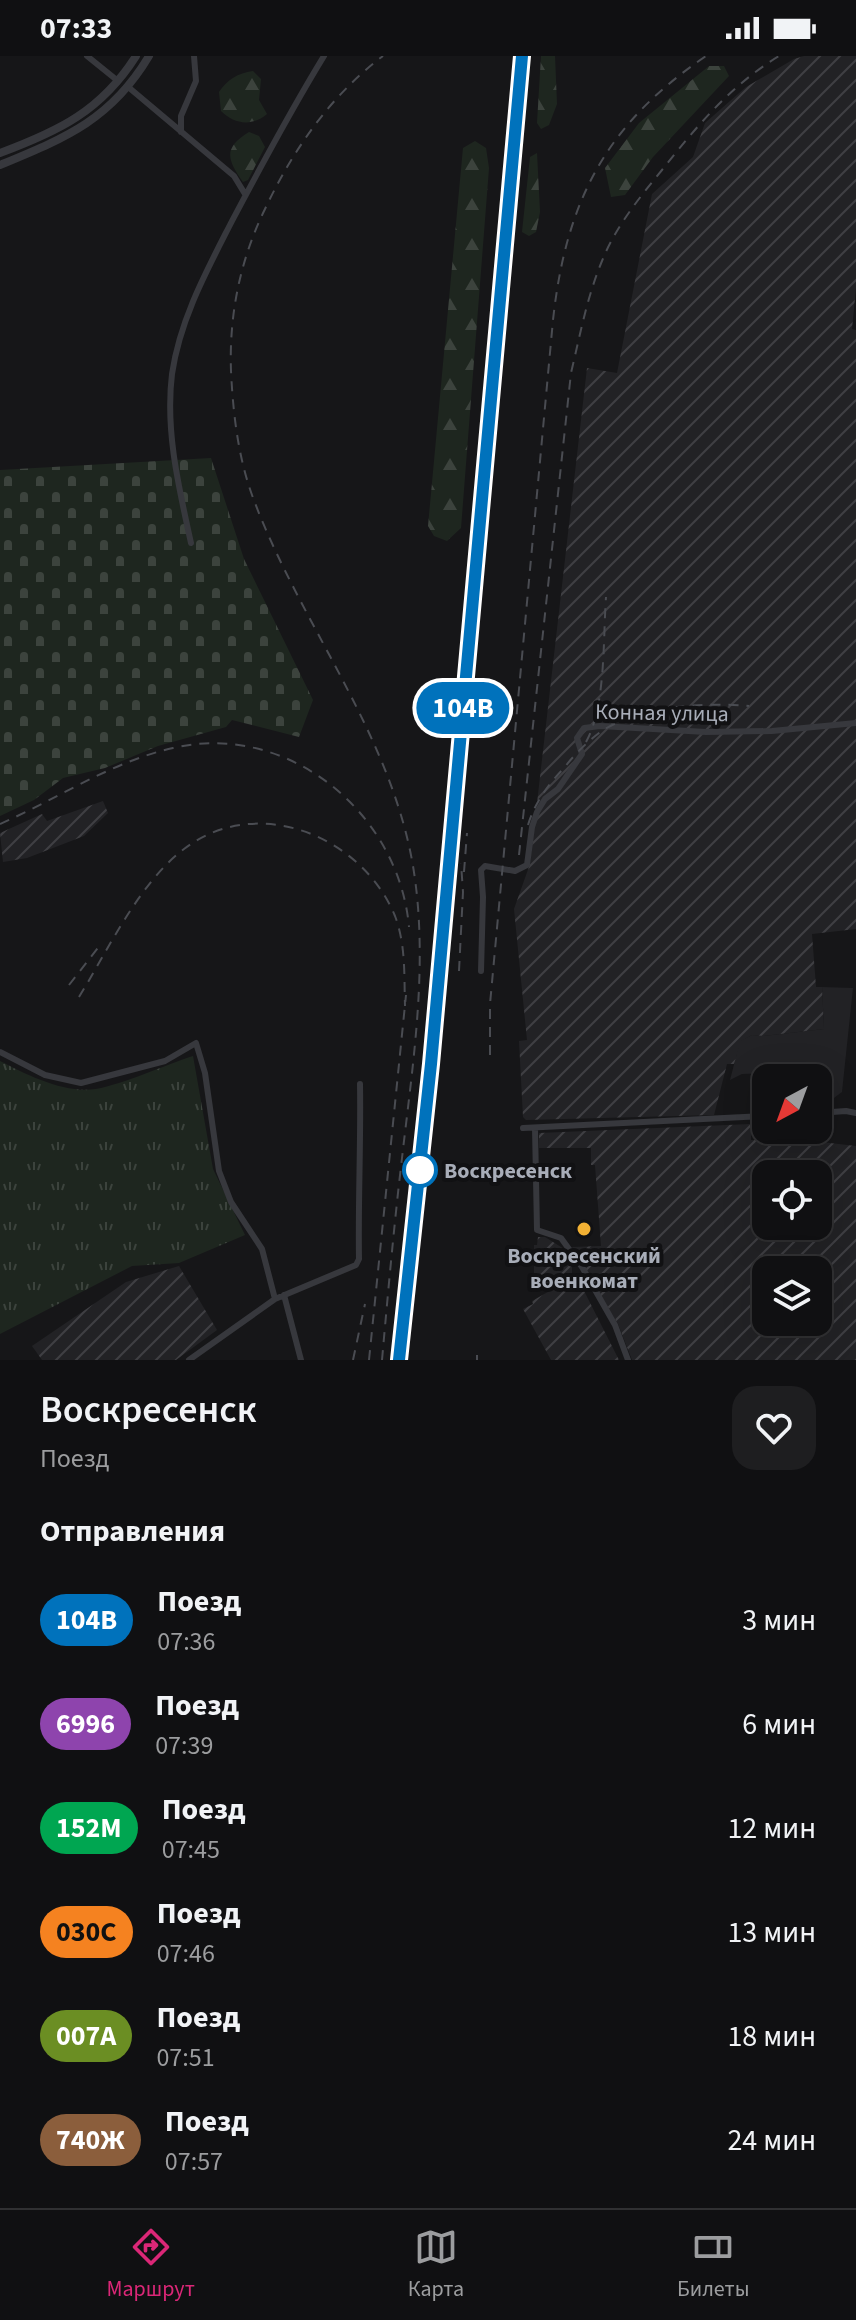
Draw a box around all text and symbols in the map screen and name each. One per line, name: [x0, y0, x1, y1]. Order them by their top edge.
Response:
text: 07:33: [40, 7, 112, 50]
line badge: 104В: [407, 682, 519, 734]
text: 104В: [432, 688, 494, 728]
street label: Конная улица: [595, 696, 729, 730]
north arrow: [752, 1064, 832, 1144]
map controls: [752, 1064, 832, 1336]
marker: Воскресенск: [403, 1153, 437, 1187]
place label: Воскресенск: [444, 1155, 572, 1187]
button: locate: [752, 1160, 832, 1240]
marker: Воскресенский военкомат: [575, 1220, 593, 1238]
place label: Воскресенский военкомат: [507, 1240, 661, 1297]
button: layers: [752, 1256, 832, 1336]
text: Воскресенск: [40, 1383, 257, 1437]
button: heart: [732, 1386, 816, 1470]
text: Поезд: [40, 1440, 109, 1477]
text: Отправления: [40, 1510, 225, 1553]
text: Поезд: [157, 1580, 241, 1623]
text: 3 мин: [742, 1599, 816, 1642]
text: 104В: [56, 1600, 117, 1640]
text: 07:36: [157, 1623, 215, 1660]
text: Поезд: [155, 1684, 239, 1727]
text: 6 мин: [742, 1703, 816, 1746]
text: 6996: [56, 1704, 115, 1744]
text: 07:39: [155, 1727, 213, 1764]
text: Поезд: [162, 1788, 246, 1831]
text: 12 мин: [727, 1807, 816, 1850]
text: 152М: [56, 1808, 122, 1848]
text: 07:45: [162, 1831, 220, 1868]
text: Поезд: [157, 1892, 241, 1935]
text: 13 мин: [727, 1911, 816, 1954]
text: 030C: [56, 1912, 117, 1952]
text: 07:46: [157, 1935, 215, 1972]
text: Поезд: [156, 1996, 240, 2039]
text: 18 мин: [727, 2015, 816, 2058]
text: 007А: [56, 2016, 116, 2056]
text: 07:51: [156, 2039, 215, 2076]
text: Поезд: [165, 2100, 249, 2143]
text: 24 мин: [727, 2119, 816, 2162]
text: 740Ж: [56, 2120, 125, 2160]
text: 07:57: [165, 2143, 223, 2180]
tab: Маршрут: [106, 2225, 195, 2305]
tab: Карта: [408, 2225, 464, 2305]
tab: Билеты: [677, 2225, 750, 2305]

